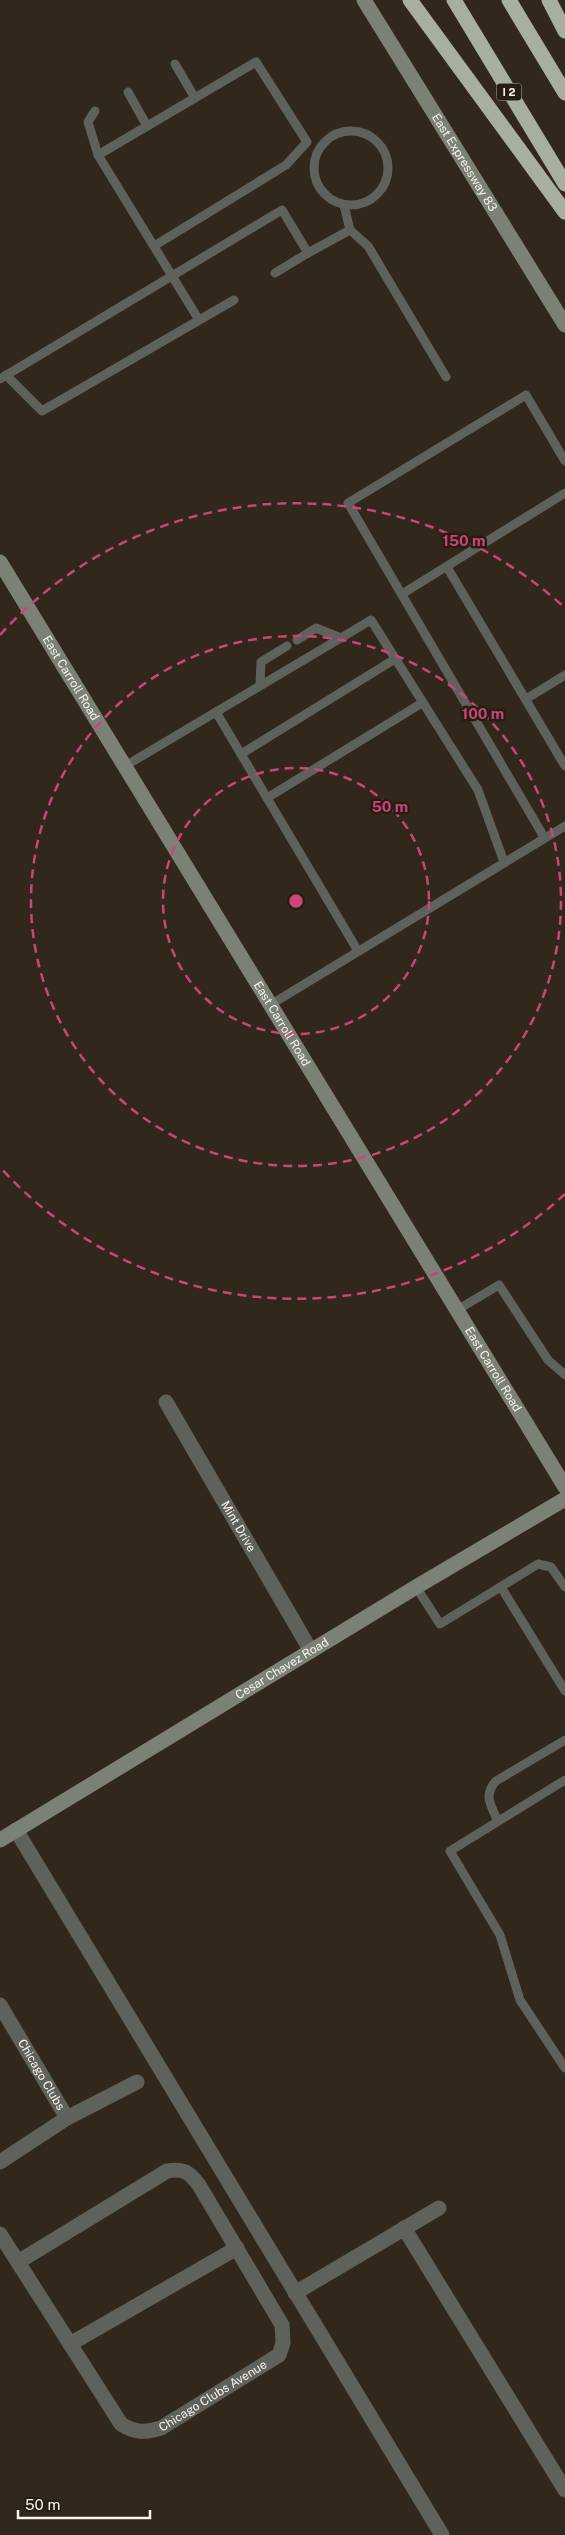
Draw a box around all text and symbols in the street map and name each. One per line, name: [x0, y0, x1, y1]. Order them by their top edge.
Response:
road number: I 2: [496, 84, 522, 100]
street label: East Expressway 83: [429, 111, 500, 214]
text: 150 m: [442, 532, 486, 549]
street label: East Carroll Road: [40, 633, 102, 723]
text: 100 m: [462, 705, 504, 722]
text: 50 m: [372, 798, 408, 815]
centre of rings: [287, 892, 305, 910]
street label: East Carroll Road: [251, 979, 313, 1069]
street label: East Carroll Road: [462, 1324, 524, 1414]
street label: Mint Drive: [218, 1498, 259, 1555]
street label: Cesar Chavez Road: [233, 1635, 331, 1702]
street label: Chicago Clubs: [15, 2037, 68, 2113]
street label: Chicago Clubs Avenue: [156, 2357, 270, 2435]
scale bar: [18, 2488, 150, 2520]
text: 50 m: [25, 2496, 60, 2513]

